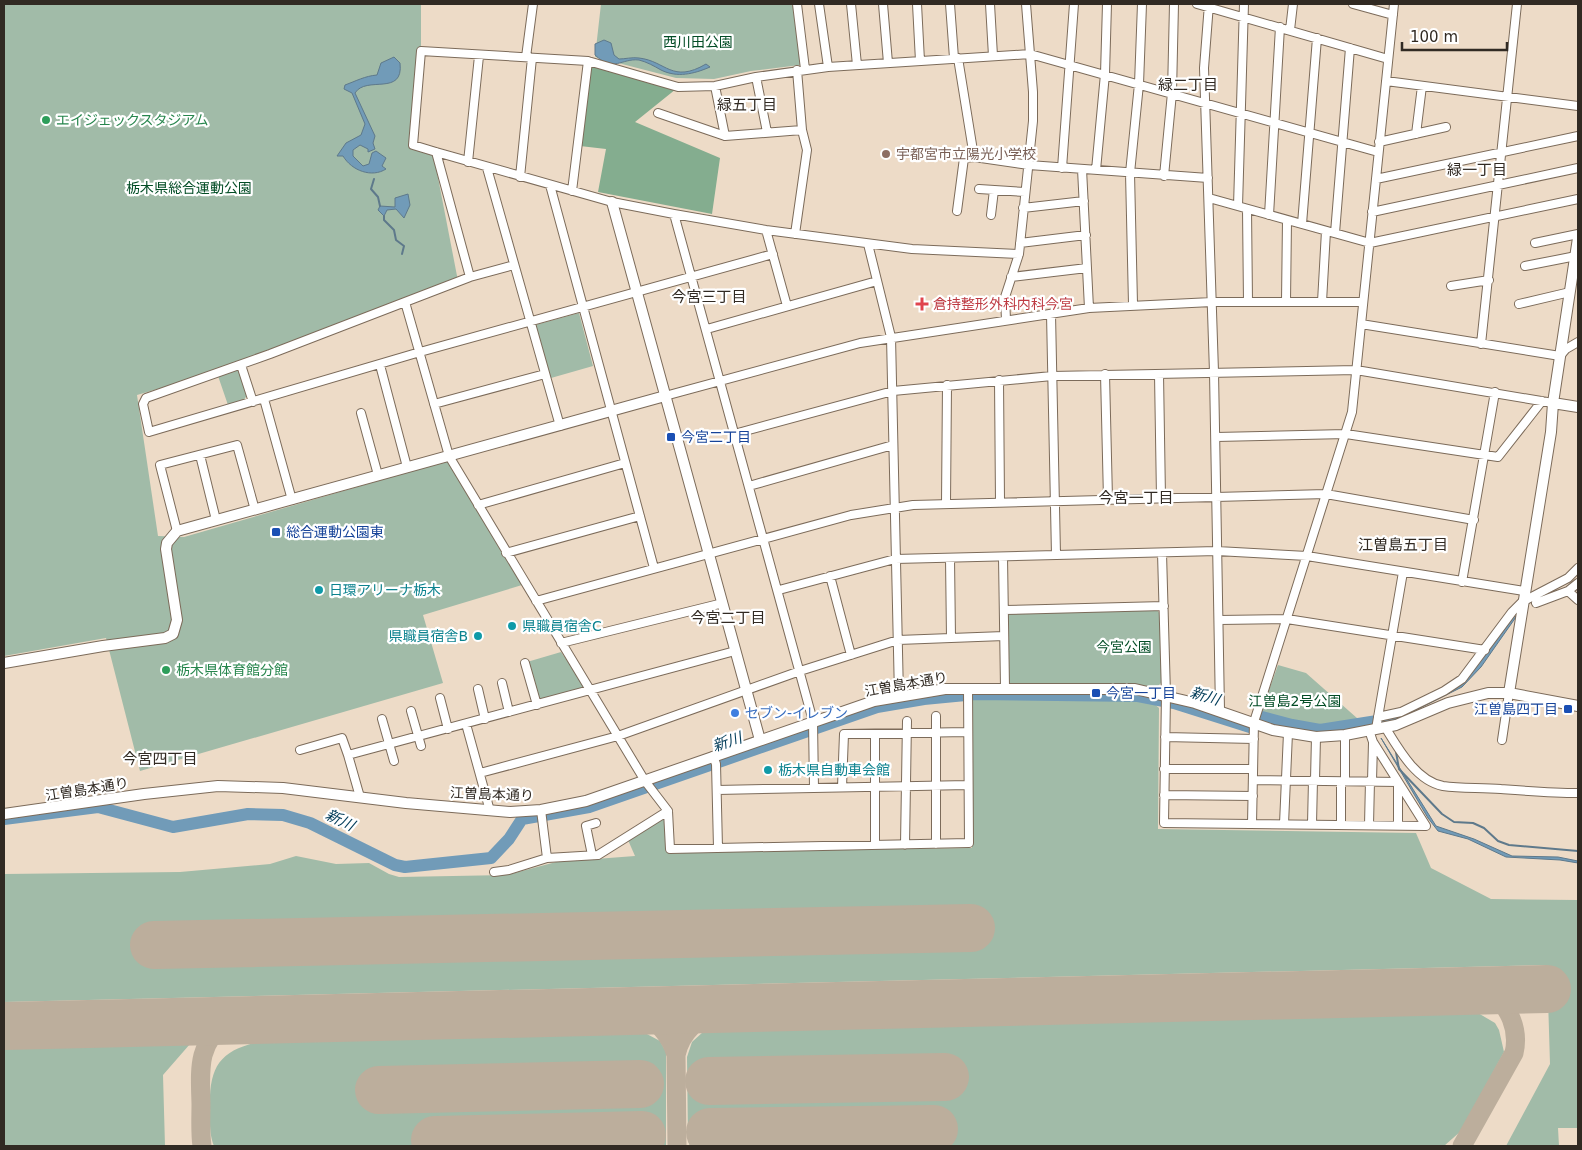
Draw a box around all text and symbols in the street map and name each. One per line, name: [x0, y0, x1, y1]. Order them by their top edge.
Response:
scale bar: [1402, 20, 1507, 52]
text: 100 m: [1410, 28, 1458, 46]
park label: 西川田公園: [663, 34, 733, 50]
district label: 緑二丁目: [1158, 76, 1218, 94]
district label: 緑五丁目: [717, 96, 777, 114]
place label: エイジェックスタジアム: [56, 112, 209, 128]
marker: エイジェックスタジアム: [40, 114, 52, 126]
place label: 宇都宮市立陽光小学校: [896, 146, 1036, 162]
marker: 宇都宮市立陽光小学校: [880, 148, 892, 160]
district label: 緑一丁目: [1447, 161, 1507, 179]
park label: 栃木県総合運動公園: [126, 180, 252, 196]
district label: 今宮三丁目: [671, 288, 747, 306]
place label: 倉持整形外科内科今宮: [933, 296, 1073, 312]
marker: 倉持整形外科内科今宮: [915, 297, 929, 311]
place label: 今宮二丁目: [681, 429, 751, 445]
marker: 今宮二丁目: [665, 431, 677, 443]
district label: 今宮一丁目: [1098, 489, 1174, 507]
place label: 総合運動公園東: [286, 524, 384, 540]
marker: 総合運動公園東: [270, 526, 282, 538]
district label: 江曽島五丁目: [1358, 536, 1448, 554]
place label: 日環アリーナ栃木: [329, 582, 441, 598]
marker: 日環アリーナ栃木: [313, 584, 325, 596]
district label: 今宮二丁目: [690, 609, 766, 627]
place label: 県職員宿舎C: [522, 618, 602, 634]
marker: 県職員宿舎C: [506, 620, 518, 632]
place label: 県職員宿舎B: [388, 628, 468, 644]
marker: 県職員宿舎B: [472, 630, 484, 642]
park label: 今宮公園: [1096, 639, 1152, 655]
place label: 栃木県体育館分館: [176, 662, 288, 678]
marker: 栃木県体育館分館: [160, 664, 172, 676]
street label: 江曽島本通り: [863, 669, 949, 699]
water label: 新川: [1188, 683, 1224, 710]
place label: 今宮一丁目: [1106, 685, 1176, 701]
marker: 今宮一丁目: [1090, 687, 1102, 699]
park label: 江曽島2号公園: [1249, 693, 1341, 709]
place label: 江曽島四丁目: [1474, 701, 1558, 717]
marker: 江曽島四丁目: [1562, 703, 1574, 715]
place label: セブン-イレブン: [745, 705, 848, 721]
marker: セブン-イレブン: [729, 707, 741, 719]
water label: 新川: [710, 728, 746, 755]
district label: 今宮四丁目: [122, 750, 198, 768]
place label: 栃木県自動車会館: [778, 762, 890, 778]
marker: 栃木県自動車会館: [762, 764, 774, 776]
street label: 江曽島本通り: [44, 775, 130, 803]
street label: 江曽島本通り: [450, 785, 534, 803]
water label: 新川: [323, 805, 359, 836]

